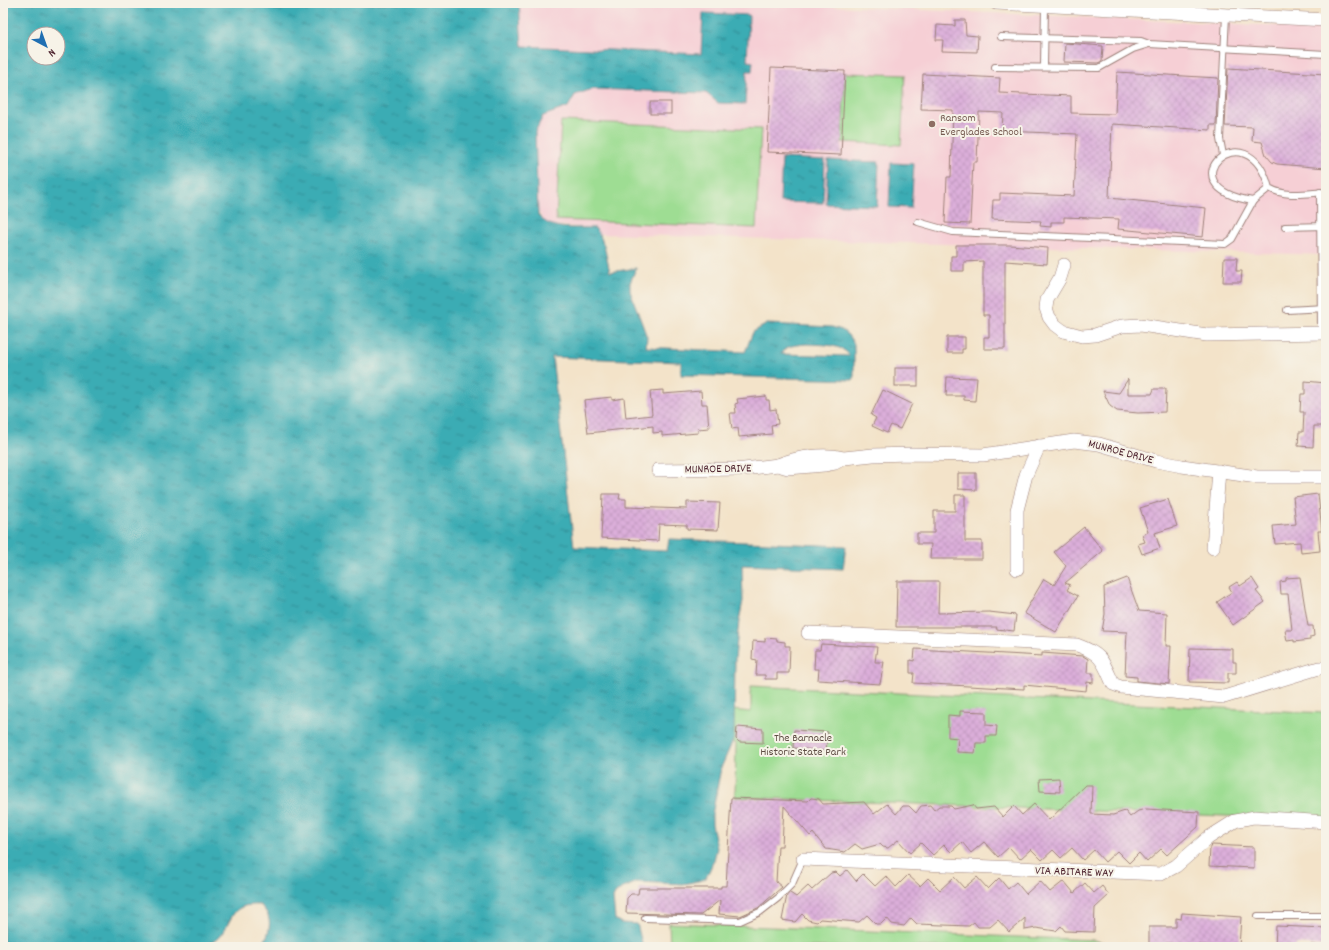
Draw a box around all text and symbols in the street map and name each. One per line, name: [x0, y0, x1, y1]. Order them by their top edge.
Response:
north arrow: [26, 26, 66, 66]
text: N: [44, 44, 59, 60]
place label: Ransom Everglades School: [940, 110, 1022, 141]
marker: Ransom Everglades School: [927, 119, 937, 129]
street label: MUNROE DRIVE: [1086, 436, 1156, 469]
street label: MUNROE DRIVE: [685, 460, 752, 479]
park label: The Barnacle Historic State Park: [760, 730, 846, 761]
street label: VIA ABITARE WAY: [1035, 863, 1114, 882]

